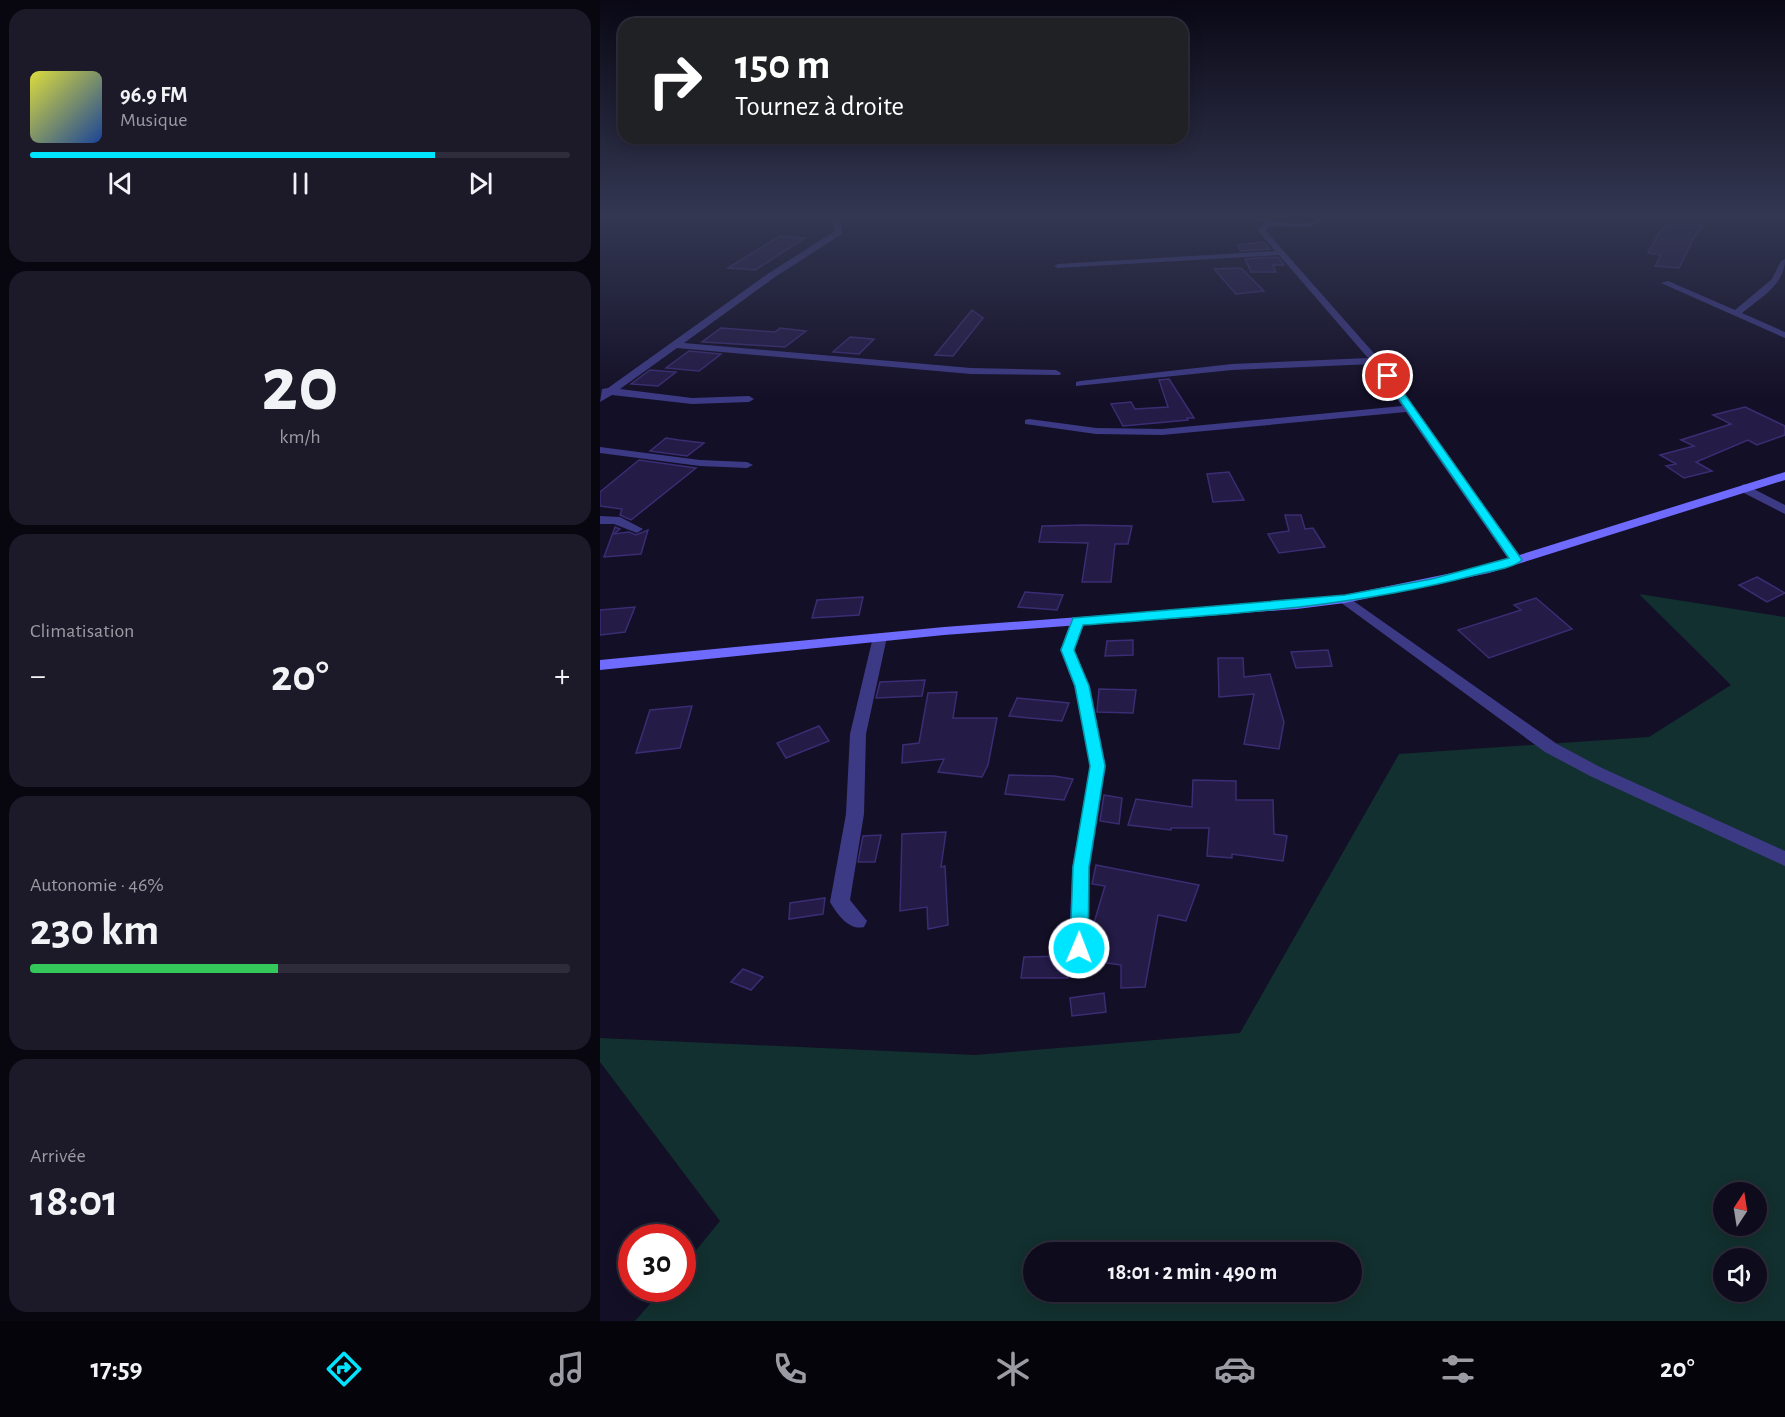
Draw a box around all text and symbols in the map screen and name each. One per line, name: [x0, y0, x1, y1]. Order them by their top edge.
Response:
icon: right: [636, 42, 714, 120]
text: 150 m: [735, 44, 830, 86]
text: 96.9 FM: [120, 84, 188, 106]
text: Tournez à droite: [735, 93, 904, 120]
text: Musique: [120, 110, 187, 130]
icon: previous: [104, 167, 137, 200]
icon: pause: [284, 167, 317, 200]
icon: next: [464, 167, 497, 200]
text: 20: [261, 347, 339, 425]
pin: [1362, 350, 1413, 401]
icon: arrive: [1371, 359, 1404, 392]
text: km/h: [279, 427, 321, 447]
text: Climatisation: [30, 621, 134, 641]
text: 20°: [271, 654, 329, 699]
text: −: [30, 660, 46, 693]
text: +: [554, 660, 570, 693]
text: Autonomie · 46%: [30, 875, 164, 895]
text: 230 km: [30, 908, 159, 953]
position arrow: [1047, 916, 1111, 980]
text: Arrivée: [30, 1146, 86, 1166]
text: 18:01: [30, 1179, 118, 1224]
north arrow: [1713, 1182, 1767, 1236]
map controls: [1713, 1182, 1767, 1302]
speed limit sign: 30: [618, 1224, 696, 1302]
button: sound: [1713, 1248, 1767, 1302]
text: 18:01 · 2 min · 490 m: [1108, 1261, 1277, 1283]
icon: directions: [323, 1348, 365, 1390]
icon: music: [546, 1348, 588, 1390]
icon: phone: [769, 1348, 811, 1390]
icon: climate: [992, 1348, 1034, 1390]
icon: car: [1214, 1348, 1256, 1390]
icon: filters: [1437, 1348, 1479, 1390]
text: 17:59: [90, 1355, 143, 1382]
text: 20°: [1660, 1355, 1695, 1382]

